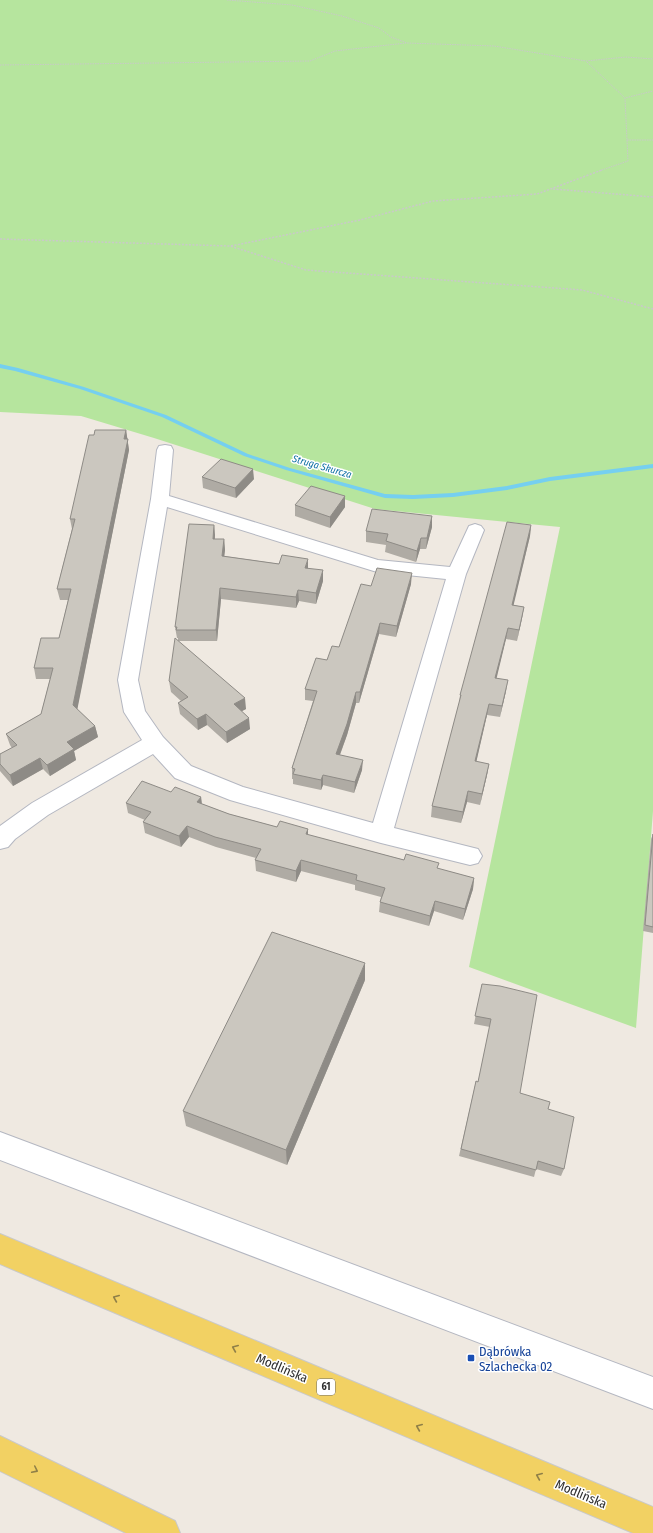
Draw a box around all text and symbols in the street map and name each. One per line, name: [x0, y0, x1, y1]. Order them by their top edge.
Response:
water label: Struga Skurcza: [290, 453, 353, 481]
one-way arrow: [112, 1295, 120, 1303]
place label: Dąbrówka Szlachecka 02: [479, 1344, 553, 1374]
one-way arrow: [232, 1345, 239, 1353]
street label: Modlińska: [254, 1350, 310, 1386]
marker: Dąbrówka Szlachecka 02: [466, 1353, 476, 1363]
road number: 61: [317, 1379, 335, 1395]
one-way arrow: [416, 1423, 423, 1431]
one-way arrow: [31, 1465, 38, 1473]
one-way arrow: [536, 1473, 543, 1481]
street label: Modlińska: [553, 1476, 609, 1512]

